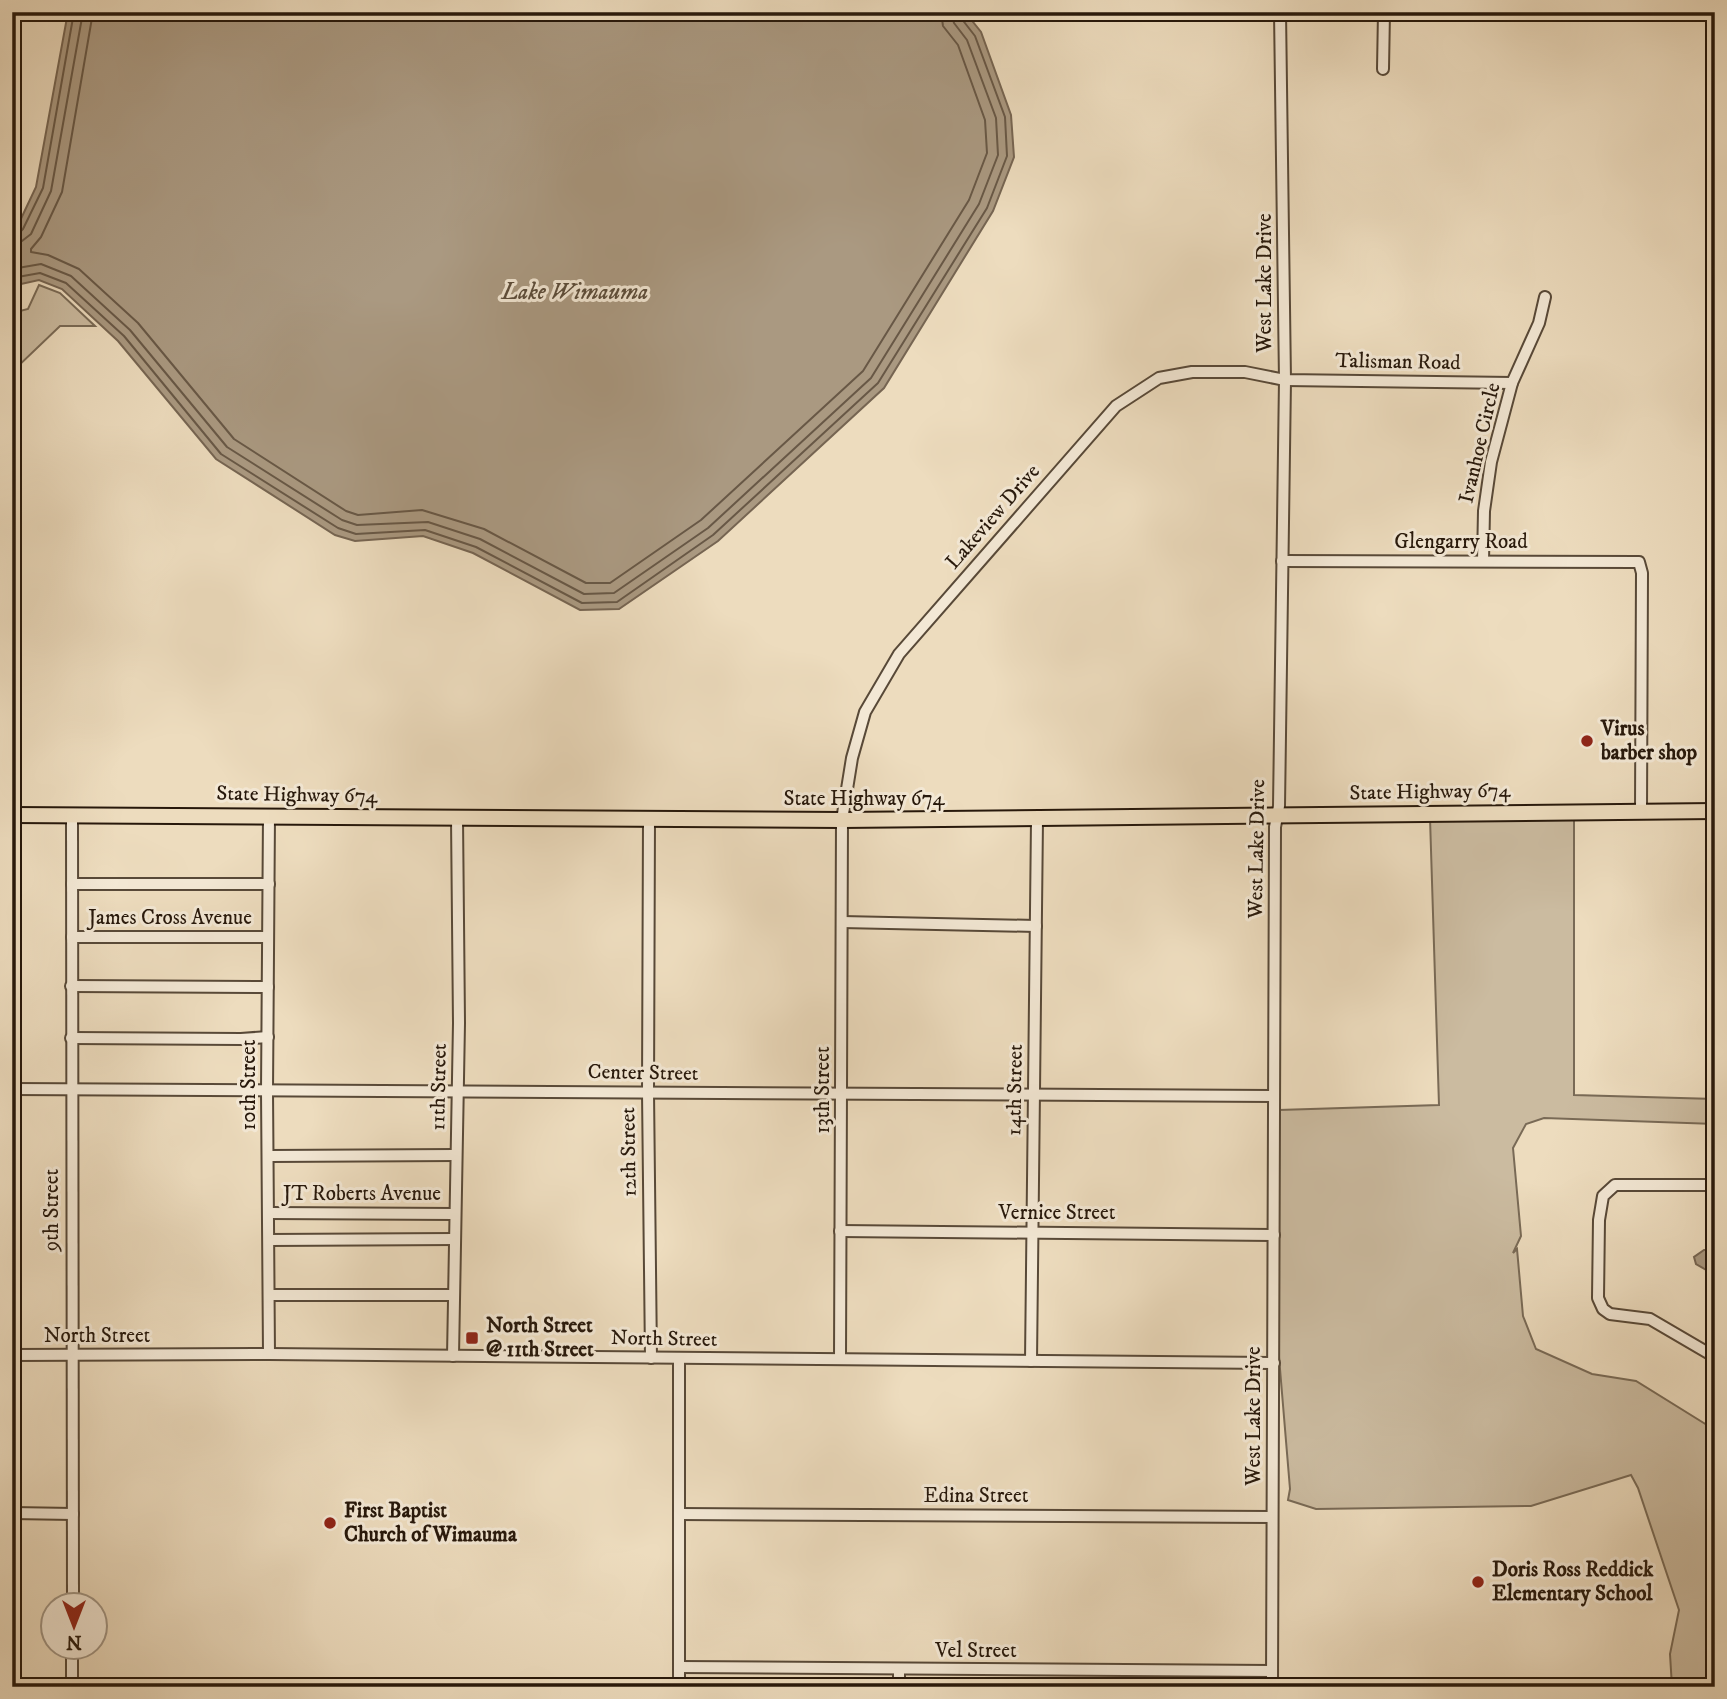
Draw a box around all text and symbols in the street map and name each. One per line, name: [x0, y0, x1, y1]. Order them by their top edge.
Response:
street label: West Lake Drive: [1252, 213, 1278, 354]
water label: Lake Wimauma: [500, 278, 648, 307]
street label: Talisman Road: [1335, 348, 1461, 376]
street label: Ivanhoe Circle: [1454, 380, 1507, 506]
street label: Lakeview Drive: [940, 459, 1046, 575]
street label: Glengarry Road: [1394, 529, 1528, 555]
place label: Virus barber shop: [1600, 716, 1698, 766]
marker: Virus barber shop: [1579, 733, 1595, 749]
street label: State Highway 674: [1349, 778, 1512, 806]
street label: West Lake Drive: [1243, 779, 1271, 920]
street label: State Highway 674: [216, 781, 379, 809]
street label: State Highway 674: [783, 786, 945, 812]
street label: James Cross Avenue: [86, 905, 252, 931]
street label: 10th Street: [236, 1039, 262, 1130]
street label: 11th Street: [425, 1043, 453, 1131]
street label: 14th Street: [1001, 1044, 1029, 1136]
street label: 13th Street: [810, 1046, 836, 1134]
street label: Center Street: [587, 1059, 699, 1087]
street label: 12th Street: [615, 1107, 643, 1197]
street label: 9th Street: [39, 1169, 65, 1252]
street label: JT Roberts Avenue: [281, 1181, 441, 1207]
street label: Vernice Street: [998, 1200, 1116, 1226]
place label: North Street @ 11th Street: [486, 1313, 594, 1363]
street label: North Street: [44, 1323, 151, 1349]
street label: North Street: [610, 1325, 718, 1353]
marker: North Street @ 11th Street: [464, 1330, 480, 1346]
street label: West Lake Drive: [1241, 1346, 1267, 1487]
street label: Edina Street: [924, 1483, 1029, 1509]
place label: First Baptist Church of Wimauma: [344, 1498, 518, 1548]
marker: First Baptist Church of Wimauma: [322, 1515, 338, 1531]
place label: Doris Ross Reddick Elementary School: [1492, 1557, 1654, 1607]
marker: Doris Ross Reddick Elementary School: [1470, 1574, 1486, 1590]
north arrow: [38, 1590, 108, 1660]
text: N: [66, 1630, 82, 1653]
street label: Vel Street: [934, 1638, 1017, 1664]

